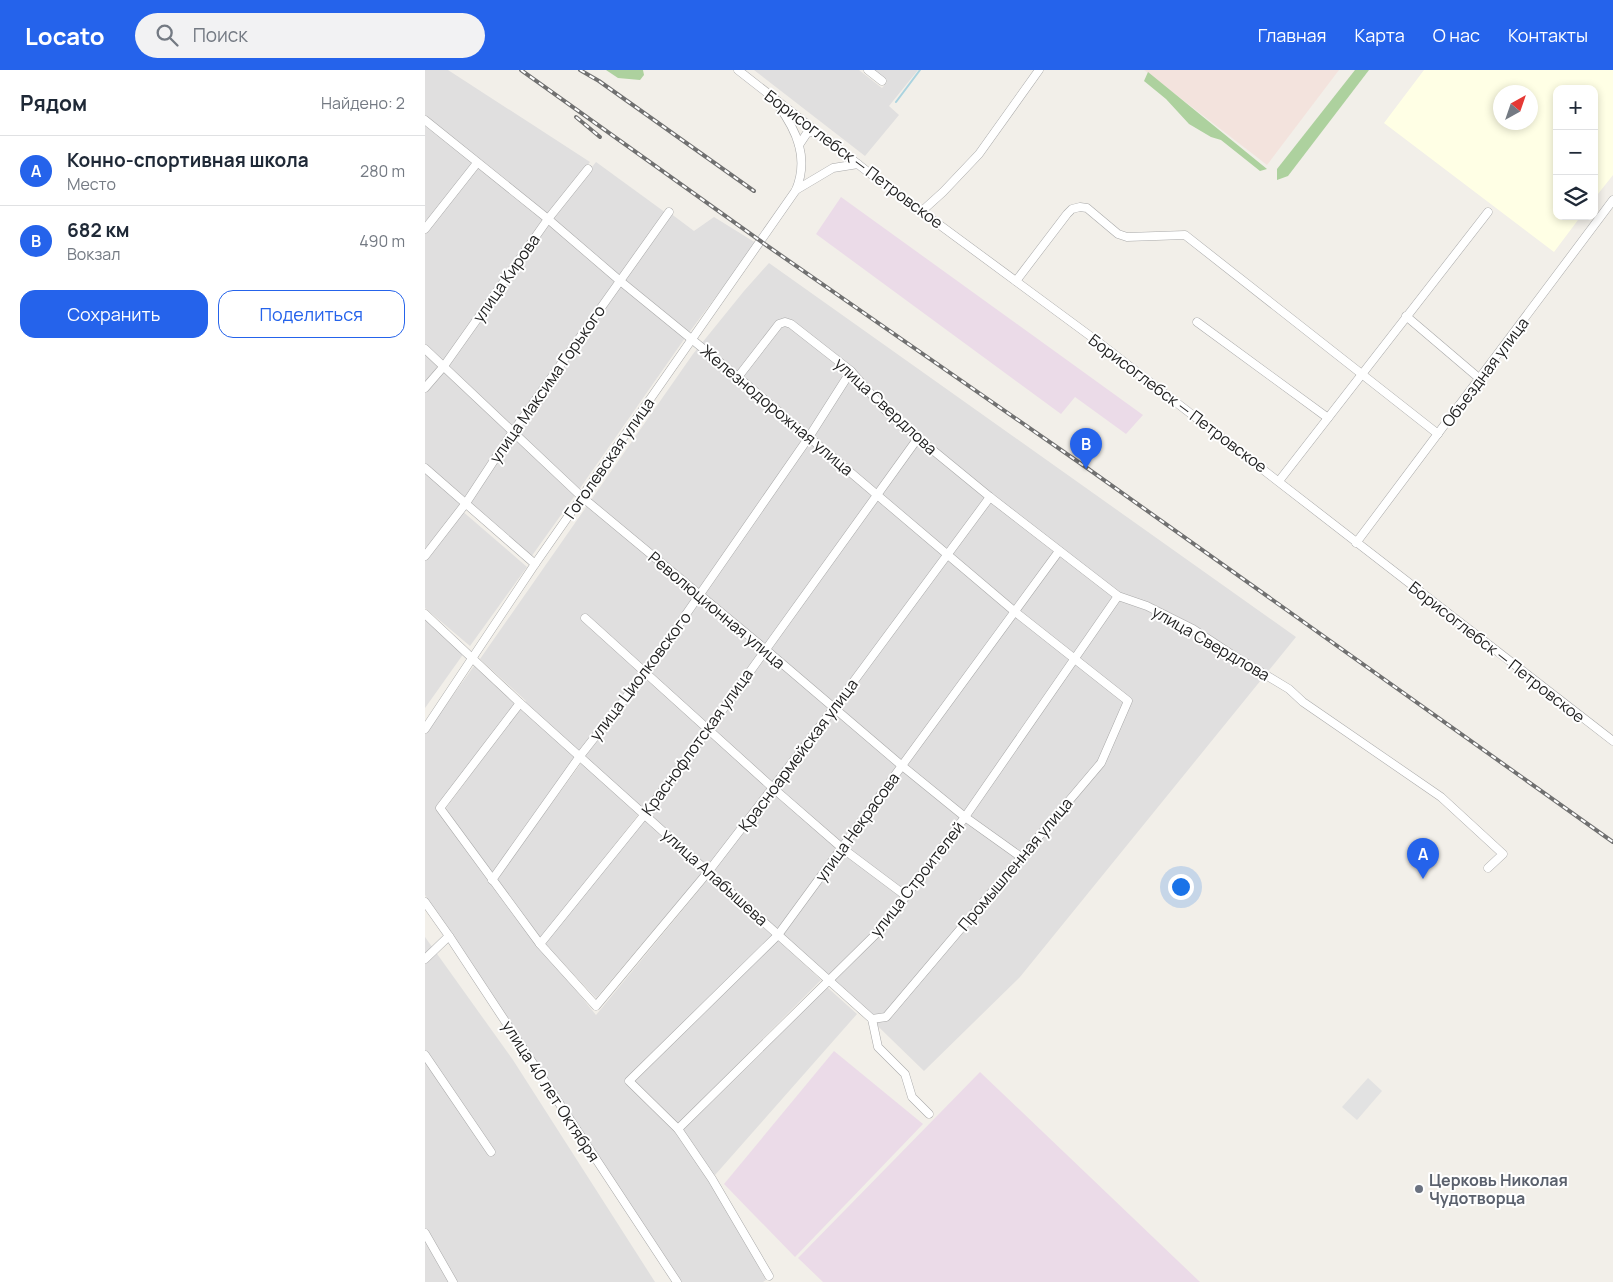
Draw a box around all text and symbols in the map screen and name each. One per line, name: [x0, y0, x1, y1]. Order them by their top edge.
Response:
search box: [135, 13, 485, 58]
text: Locato: [25, 19, 105, 52]
icon: search: [153, 21, 181, 49]
text: Поиск: [193, 22, 248, 48]
text: Главная: [1258, 23, 1327, 47]
text: Карта: [1355, 23, 1405, 47]
text: О нас: [1433, 23, 1480, 47]
text: Контакты: [1508, 23, 1588, 47]
street label: Борисоглебск — Петровское: [760, 85, 948, 233]
north arrow: [1493, 85, 1538, 130]
map controls: [1553, 85, 1598, 220]
button: +: [1553, 85, 1598, 130]
text: Рядом: [20, 89, 87, 117]
text: Найдено: 2: [321, 92, 405, 114]
button: −: [1553, 130, 1598, 175]
text: Конно-спортивная школа: [67, 147, 309, 173]
text: A: [31, 160, 41, 182]
text: 280 m: [360, 160, 405, 182]
text: Место: [67, 173, 116, 195]
button: layers: [1553, 175, 1598, 220]
text: 682 км: [67, 217, 130, 243]
street label: улица Кирова: [467, 229, 545, 327]
text: B: [31, 230, 41, 252]
text: 490 m: [359, 230, 405, 252]
text: Вокзал: [67, 243, 120, 265]
button: Сохранить: [20, 290, 208, 338]
button: Поделиться: [218, 290, 405, 338]
street label: улица Максима Горького: [484, 301, 610, 467]
street label: Объездная улица: [1436, 313, 1534, 431]
street label: Борисоглебск — Петровское: [1084, 329, 1272, 477]
street label: Железнодорожная улица: [696, 340, 858, 480]
street label: улица Свердлова: [830, 353, 942, 459]
street label: Гоголевская улица: [559, 393, 659, 523]
pin: B: [1070, 428, 1102, 469]
street label: Революционная улица: [644, 546, 790, 674]
street label: Борисоглебск — Петровское: [1404, 576, 1590, 728]
street label: улица Свердлова: [1148, 600, 1274, 686]
street label: улица Циолковского: [584, 607, 696, 745]
street label: Краснофлотская улица: [636, 664, 758, 820]
street label: Красноармейская улица: [733, 674, 863, 836]
street label: улица Некрасова: [810, 768, 904, 886]
street label: Промышленная улица: [953, 793, 1077, 935]
street label: улица Строителей: [865, 817, 969, 941]
street label: улица Алабышева: [657, 823, 773, 931]
pin: A: [1407, 838, 1439, 879]
your location: [1168, 874, 1194, 900]
street label: улица 40 лет Октября: [497, 1016, 605, 1166]
place label: Церковь Николая Чудотворца: [1429, 1169, 1568, 1209]
marker: Церковь Николая Чудотворца: [1413, 1183, 1425, 1195]

